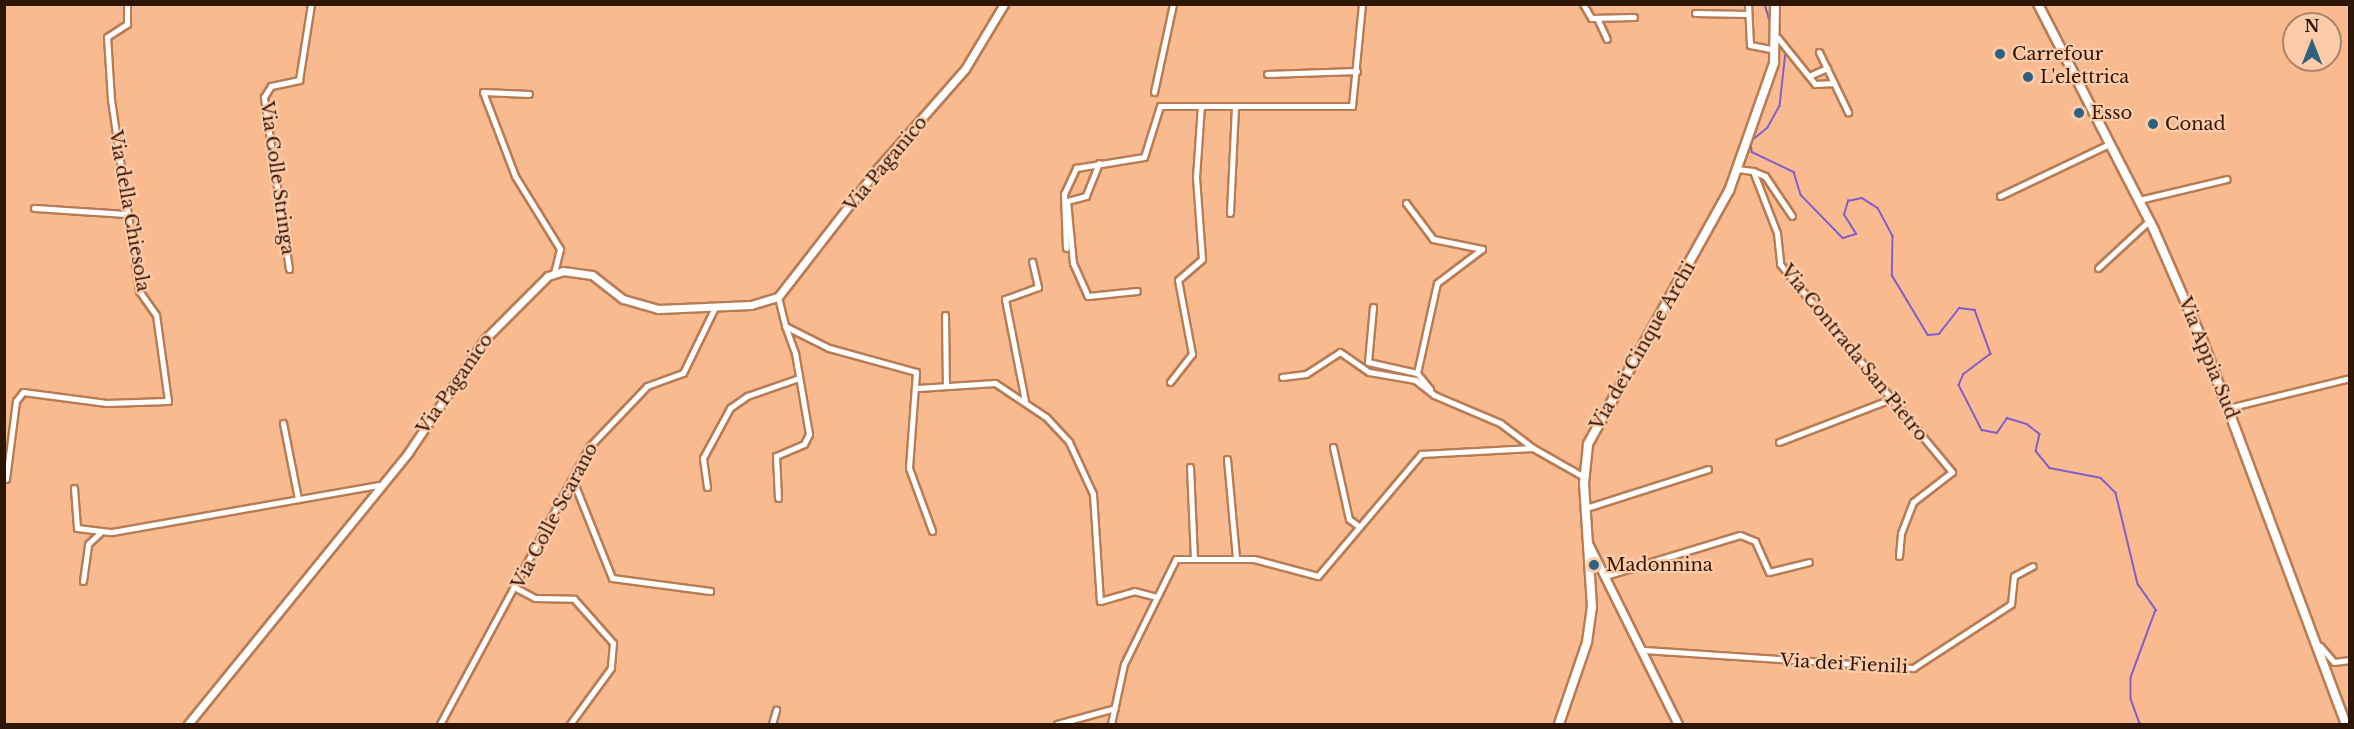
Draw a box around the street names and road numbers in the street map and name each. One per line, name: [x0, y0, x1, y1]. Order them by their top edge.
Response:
street label: Via Colle Stringa: [256, 100, 298, 256]
street label: Via Paganico: [840, 112, 932, 216]
street label: Via della Chiesola: [104, 129, 154, 293]
street label: Via dei Cinque Archi: [1586, 258, 1700, 434]
street label: Via Contrada San Pietro: [1776, 260, 1932, 446]
street label: Via Appia Sud: [2174, 293, 2242, 423]
street label: Via Paganico: [412, 329, 498, 439]
street label: Via Colle Scarano: [507, 439, 603, 593]
street label: Via dei Fienili: [1780, 650, 1908, 678]

